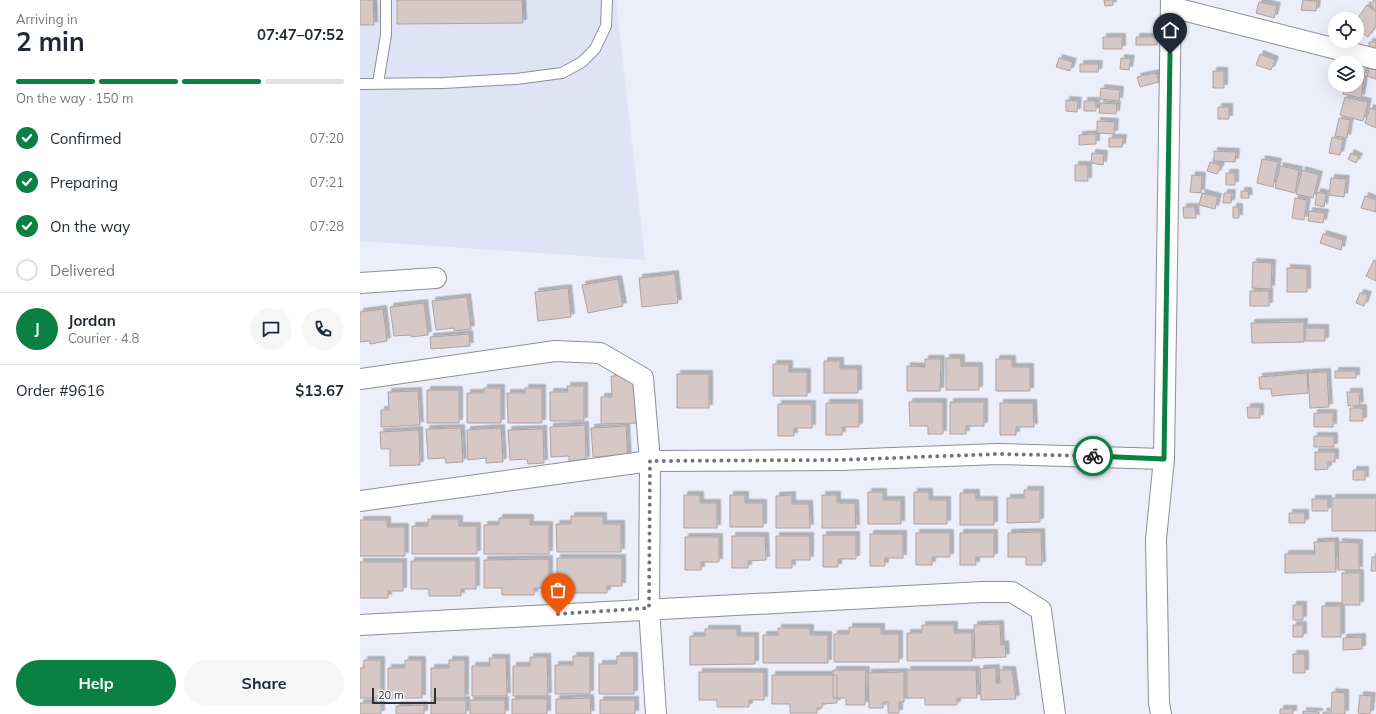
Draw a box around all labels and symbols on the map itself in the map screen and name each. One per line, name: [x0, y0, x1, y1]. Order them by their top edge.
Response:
pin: [1153, 13, 1187, 54]
courier: [1073, 436, 1113, 476]
pin: [541, 573, 575, 614]
scale bar: [372, 686, 436, 705]

